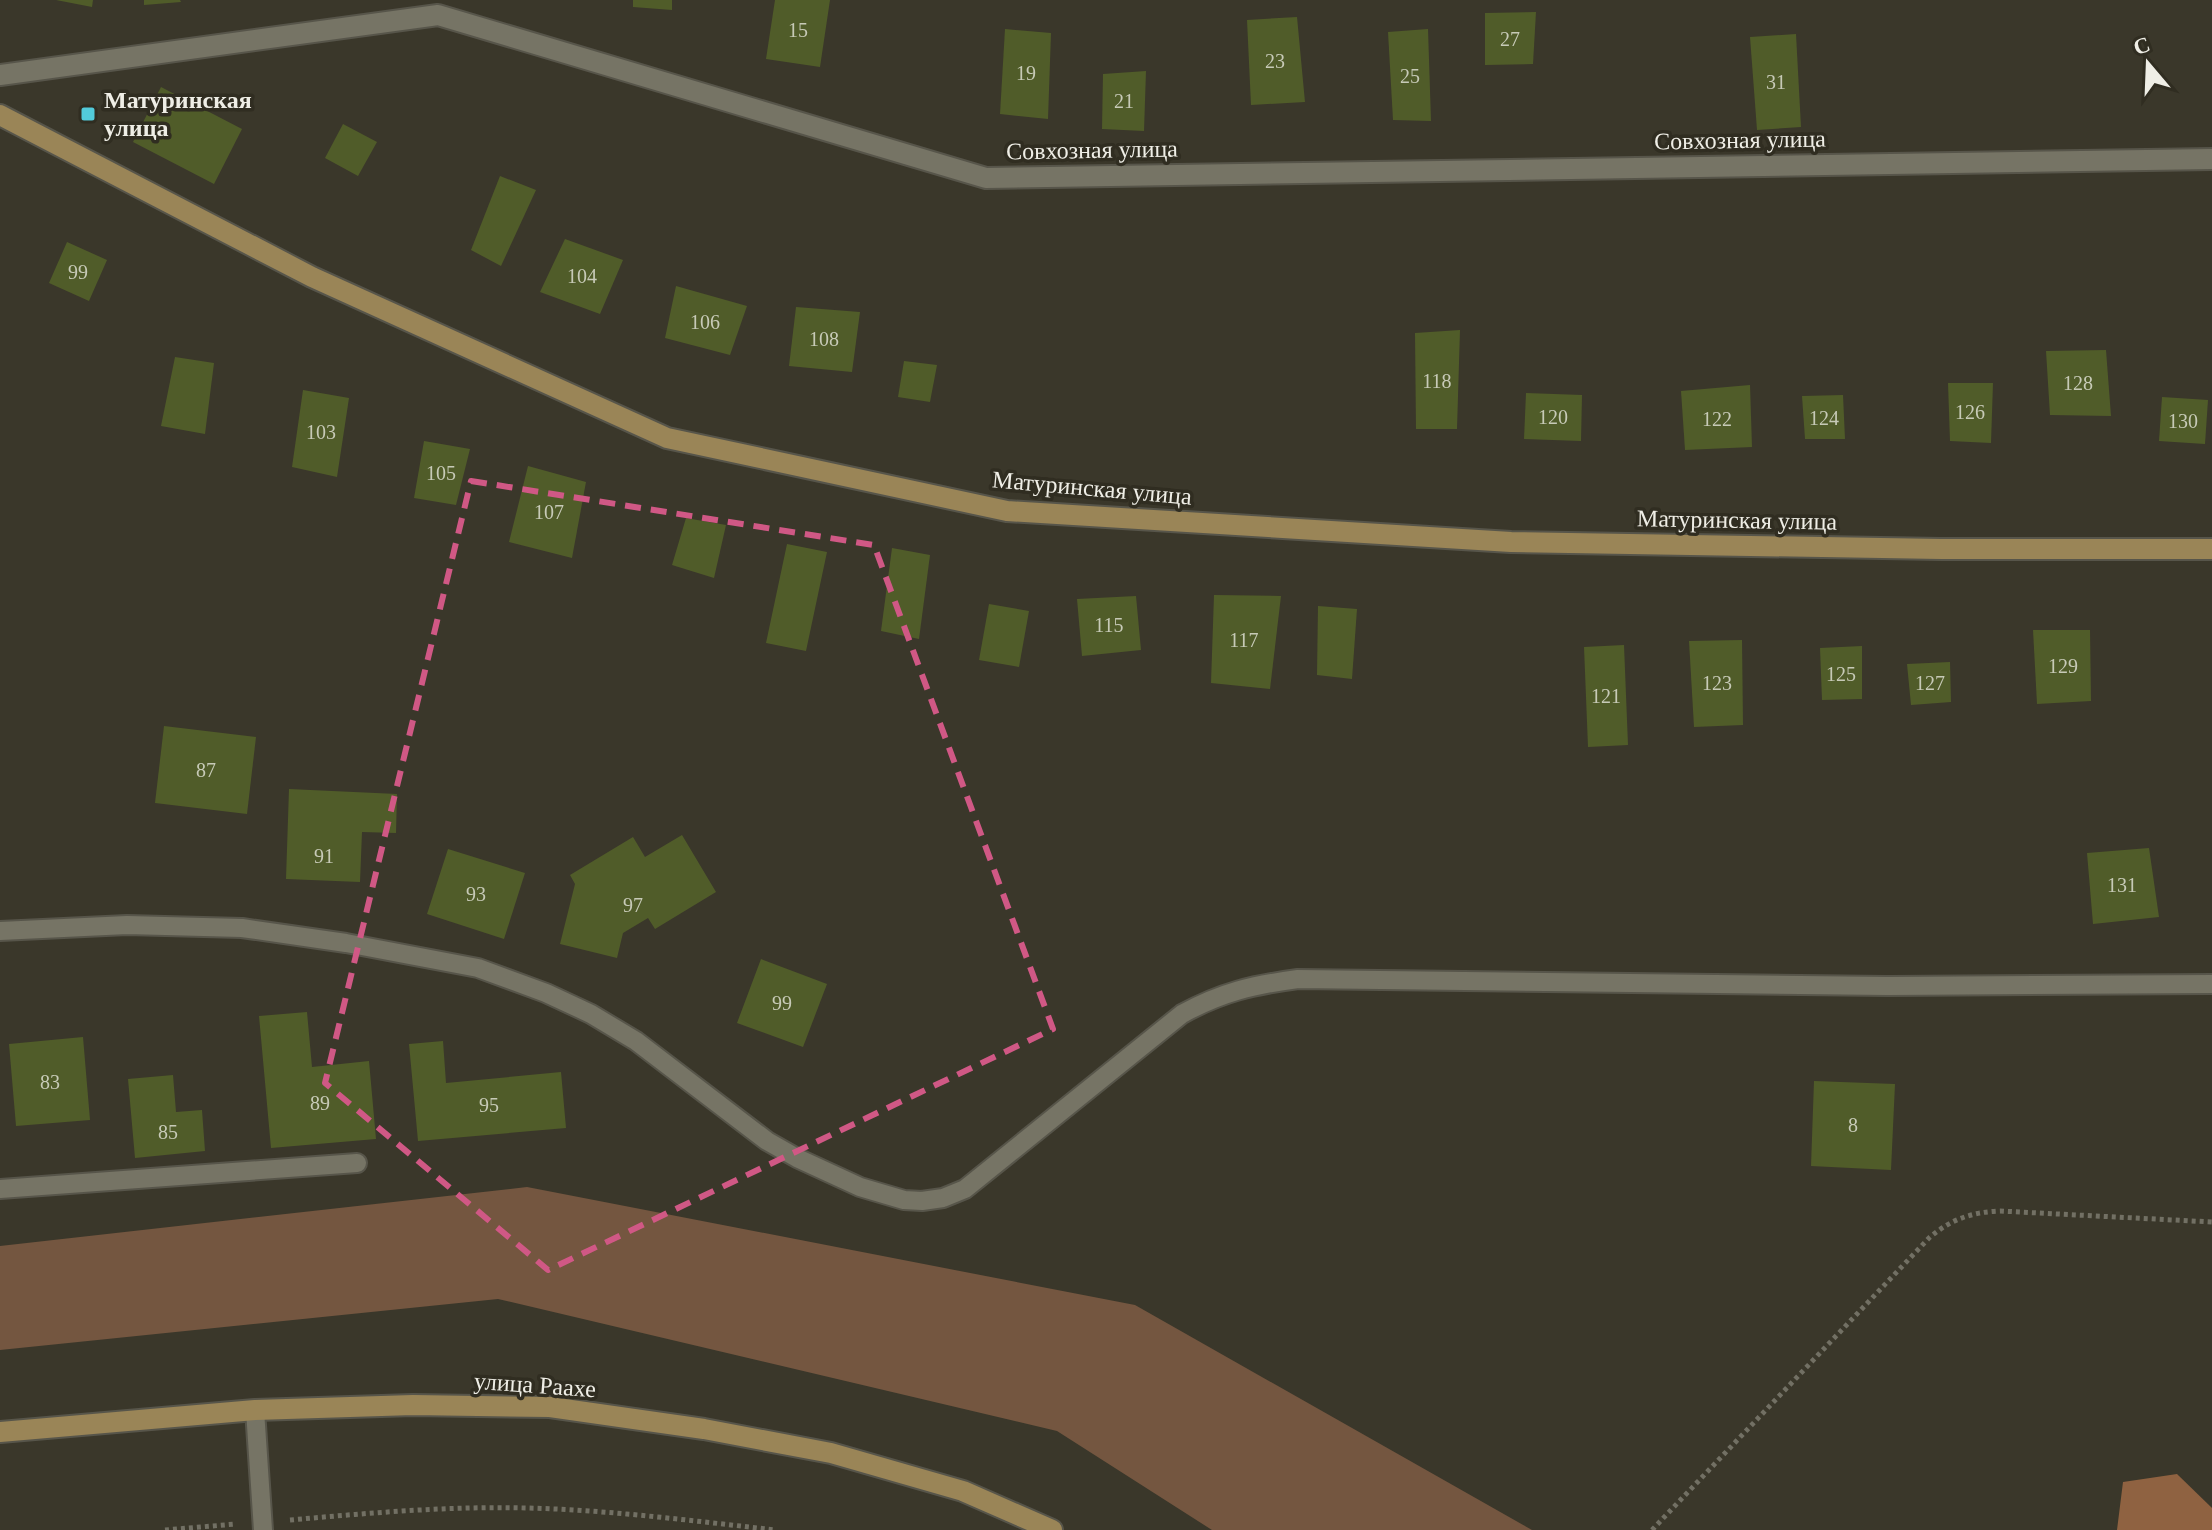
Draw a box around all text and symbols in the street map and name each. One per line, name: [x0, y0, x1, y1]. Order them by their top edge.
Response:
house number: 15: [788, 19, 808, 41]
north arrow: [2108, 24, 2188, 104]
house number: 27: [1500, 28, 1520, 50]
text: С: [2130, 31, 2153, 60]
house number: 23: [1265, 50, 1285, 72]
house number: 19: [1016, 62, 1036, 84]
house number: 25: [1400, 65, 1420, 87]
house number: 31: [1766, 71, 1786, 93]
place label: Матуринская улица: [104, 87, 252, 141]
house number: 21: [1114, 90, 1134, 112]
marker: Матуринская улица: [79, 105, 97, 123]
street label: Совхозная улица: [1654, 125, 1826, 154]
street label: Совхозная улица: [1006, 135, 1178, 164]
house number: 99: [68, 261, 88, 283]
house number: 104: [567, 265, 597, 287]
house number: 106: [690, 311, 720, 333]
house number: 108: [809, 328, 839, 350]
house number: 118: [1422, 370, 1452, 392]
house number: 128: [2063, 372, 2093, 394]
house number: 126: [1955, 401, 1985, 423]
house number: 120: [1538, 406, 1568, 428]
house number: 124: [1809, 407, 1839, 429]
house number: 122: [1702, 408, 1732, 430]
house number: 130: [2168, 410, 2198, 432]
house number: 103: [306, 421, 336, 443]
house number: 105: [426, 462, 456, 484]
street label: Матуринская улица: [991, 466, 1193, 510]
house number: 107: [534, 501, 564, 523]
street label: Матуринская улица: [1637, 505, 1838, 535]
house number: 115: [1094, 614, 1124, 636]
house number: 117: [1229, 629, 1259, 651]
house number: 129: [2048, 655, 2078, 677]
house number: 125: [1826, 663, 1856, 685]
house number: 123: [1702, 672, 1732, 694]
house number: 127: [1915, 672, 1945, 694]
house number: 121: [1591, 685, 1621, 707]
house number: 87: [196, 759, 216, 781]
house number: 91: [314, 845, 334, 867]
house number: 131: [2107, 874, 2137, 896]
house number: 93: [466, 883, 486, 905]
house number: 97: [623, 894, 643, 916]
house number: 99: [772, 992, 792, 1014]
house number: 83: [40, 1071, 60, 1093]
house number: 89: [310, 1092, 330, 1114]
house number: 95: [479, 1094, 499, 1116]
house number: 8: [1848, 1114, 1858, 1136]
house number: 85: [158, 1121, 178, 1143]
street label: улица Раахе: [473, 1368, 597, 1402]

